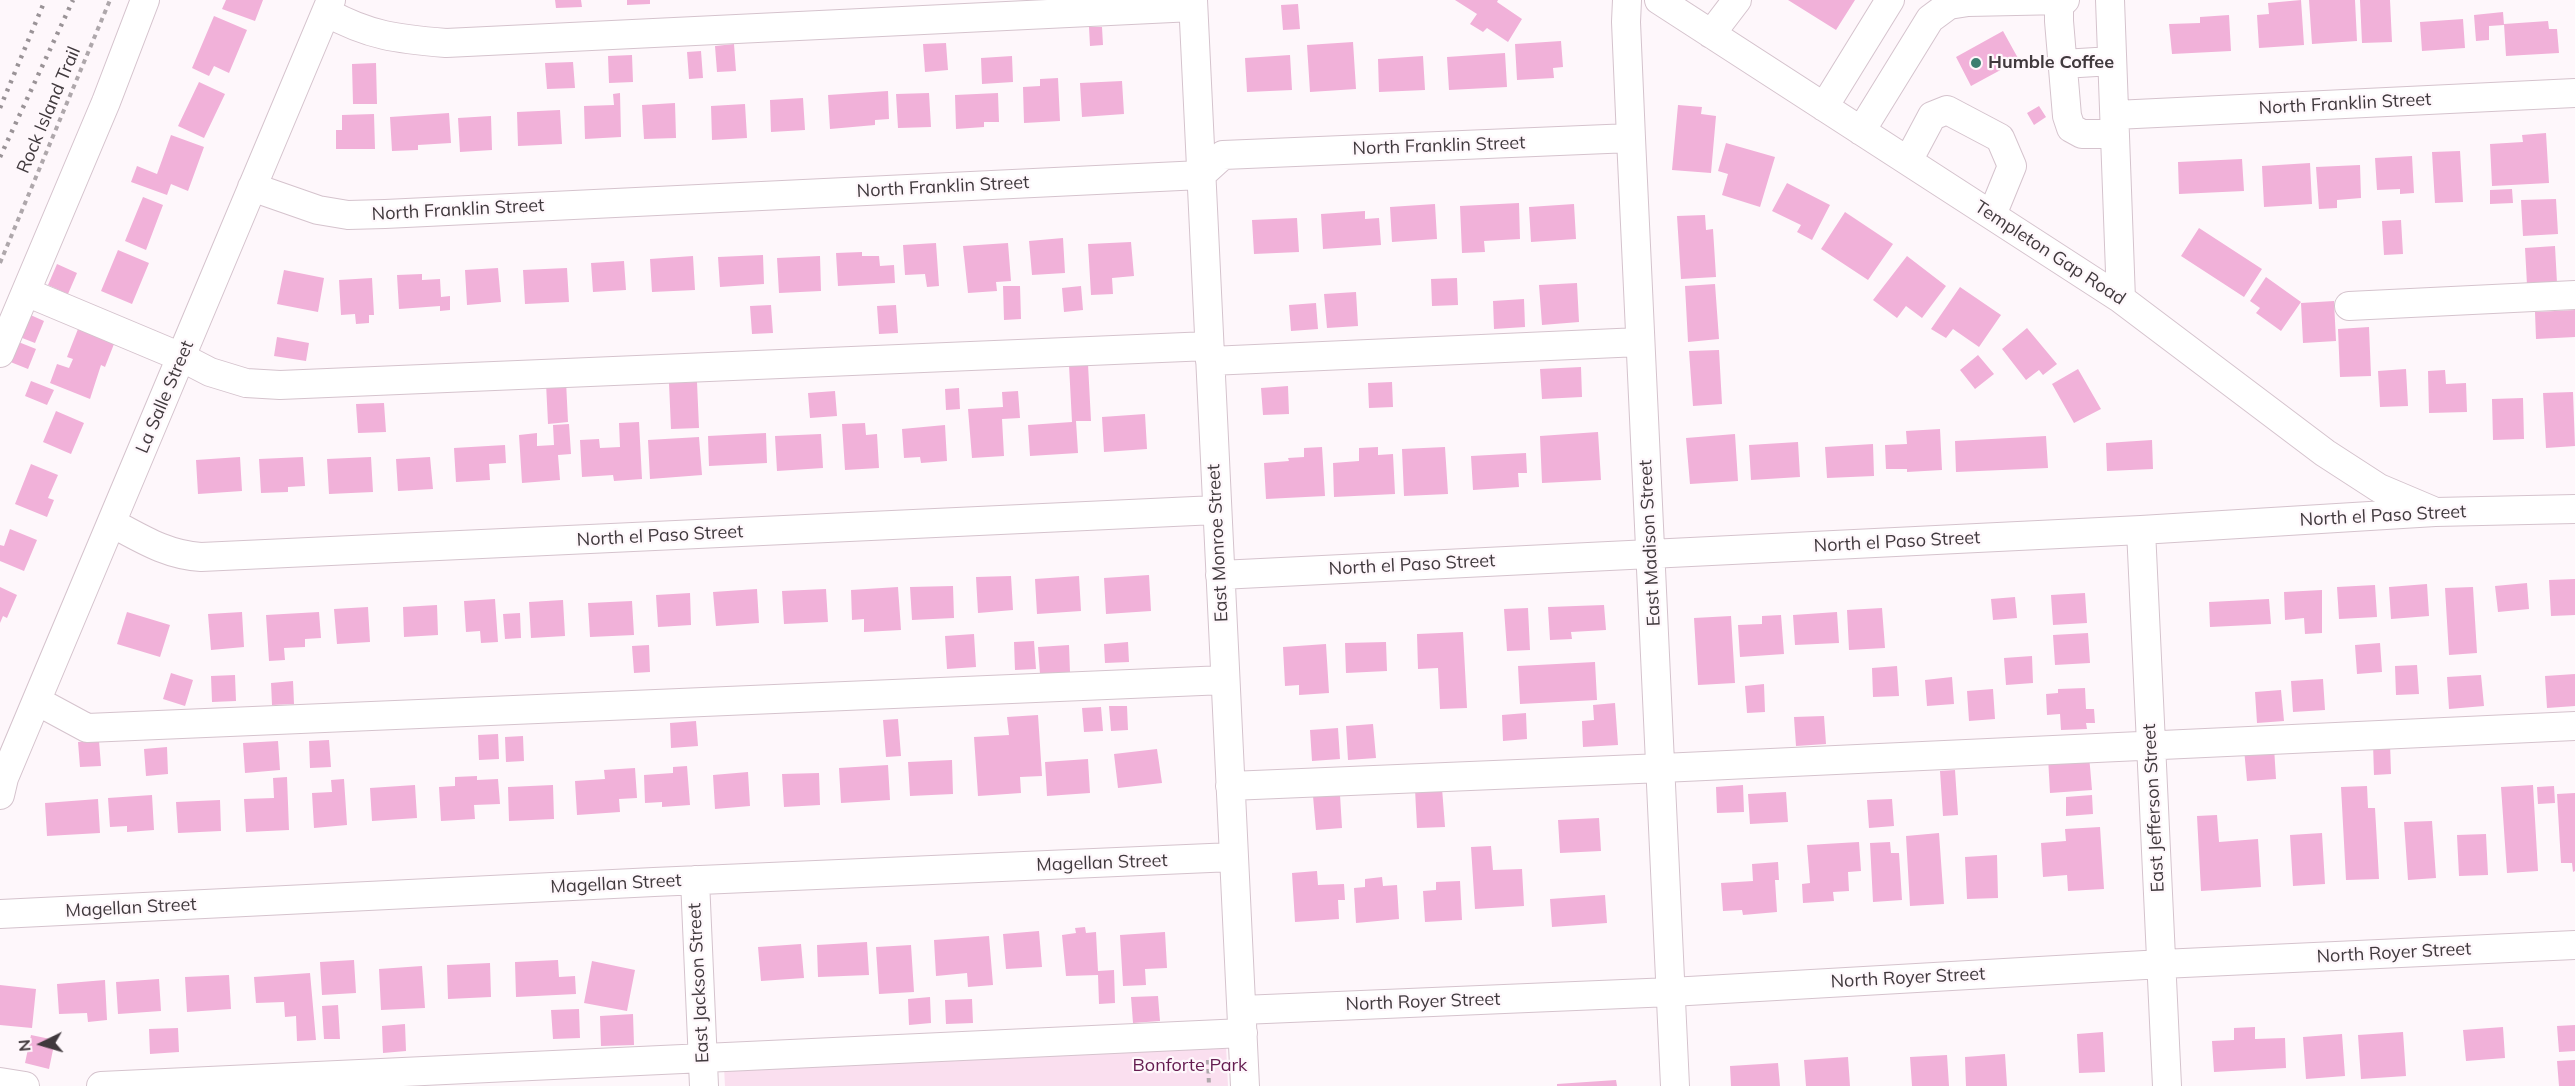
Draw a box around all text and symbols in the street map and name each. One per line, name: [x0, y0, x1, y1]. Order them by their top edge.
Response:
street label: Rock Island Trail: [13, 43, 85, 177]
place label: Humble Coffee: [1988, 52, 2114, 74]
marker: Humble Coffee: [1969, 56, 1983, 70]
street label: North Franklin Street: [2258, 89, 2432, 119]
street label: North Franklin Street: [1352, 132, 1526, 160]
street label: North Franklin Street: [856, 172, 1030, 202]
street label: North Franklin Street: [371, 195, 545, 225]
street label: Templeton Gap Road: [1971, 196, 2129, 310]
street label: La Salle Street: [132, 337, 198, 457]
street label: East Madison Street: [1635, 459, 1665, 627]
street label: East Monroe Street: [1203, 463, 1233, 623]
street label: North el Paso Street: [2299, 501, 2467, 531]
street label: North el Paso Street: [576, 521, 744, 551]
street label: North el Paso Street: [1813, 527, 1981, 557]
street label: North el Paso Street: [1328, 550, 1496, 580]
street label: East Jefferson Street: [2139, 723, 2169, 893]
street label: Magellan Street: [1036, 850, 1168, 876]
street label: Magellan Street: [550, 870, 682, 898]
street label: Magellan Street: [65, 894, 197, 922]
street label: East Jackson Street: [684, 903, 714, 1063]
street label: North Royer Street: [2316, 938, 2472, 968]
street label: North Royer Street: [1830, 963, 1986, 993]
street label: North Royer Street: [1345, 989, 1501, 1015]
north arrow: [12, 1014, 72, 1074]
text: N: [14, 1039, 35, 1052]
park label: Bonforte Park: [1133, 1055, 1247, 1077]

